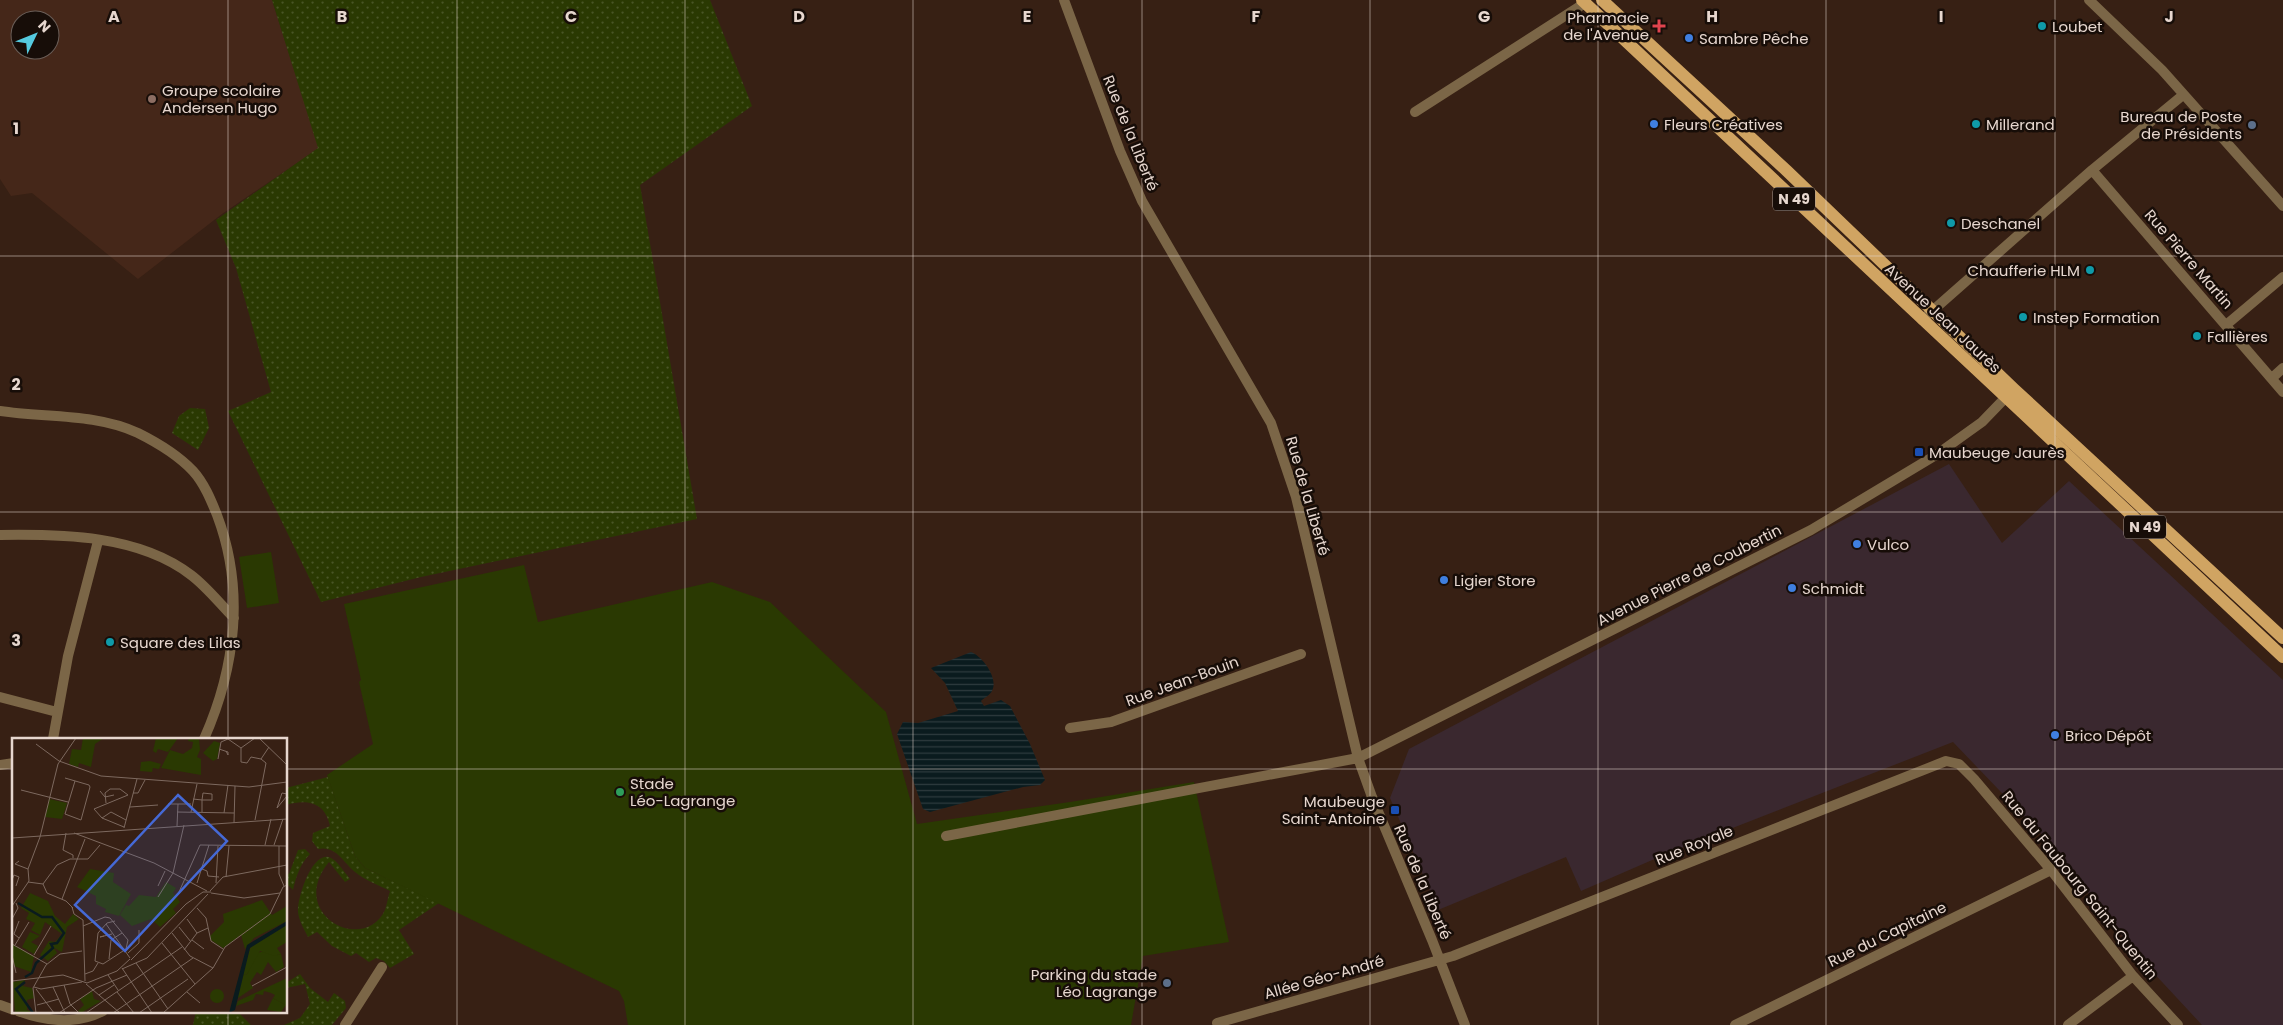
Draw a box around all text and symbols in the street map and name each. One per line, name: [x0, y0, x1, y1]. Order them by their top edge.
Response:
text: A: [108, 5, 120, 28]
text: B: [337, 5, 347, 28]
text: C: [565, 5, 577, 28]
text: D: [793, 5, 805, 28]
text: E: [1023, 5, 1031, 28]
text: F: [1252, 5, 1261, 28]
text: G: [1478, 5, 1490, 28]
text: H: [1706, 5, 1718, 28]
text: I: [1939, 5, 1943, 28]
text: J: [2164, 5, 2174, 28]
place label: Pharmacie de l'Avenue: [1563, 7, 1649, 45]
north arrow: [10, 10, 60, 60]
text: N: [34, 15, 55, 37]
place label: Loubet: [2052, 16, 2103, 37]
marker: Pharmacie de l'Avenue: [1653, 20, 1665, 32]
marker: Loubet: [2036, 20, 2048, 32]
place label: Sambre Pêche: [1699, 28, 1808, 49]
marker: Sambre Pêche: [1683, 32, 1695, 44]
street label: Rue de la Liberté: [1098, 72, 1164, 194]
place label: Groupe scolaire Andersen Hugo: [162, 80, 281, 118]
marker: Groupe scolaire Andersen Hugo: [146, 93, 158, 105]
place label: Bureau de Poste de Présidents: [2120, 106, 2242, 144]
place label: Fleurs Créatives: [1664, 114, 1783, 135]
place label: Millerand: [1986, 114, 2055, 135]
text: 1: [13, 117, 19, 140]
marker: Fleurs Créatives: [1648, 118, 1660, 130]
marker: Millerand: [1970, 118, 1982, 130]
marker: Bureau de Poste de Présidents: [2246, 119, 2258, 131]
road number: N 49: [1773, 188, 1815, 210]
street label: Rue Pierre Martin: [2140, 205, 2238, 313]
place label: Deschanel: [1961, 213, 2040, 234]
marker: Deschanel: [1945, 217, 1957, 229]
street label: Avenue Jean Jaurès: [1880, 259, 2006, 378]
place label: Chaufferie HLM: [1968, 260, 2080, 281]
marker: Chaufferie HLM: [2084, 264, 2096, 276]
place label: Instep Formation: [2033, 307, 2160, 328]
marker: Instep Formation: [2017, 311, 2029, 323]
place label: Fallières: [2207, 326, 2268, 347]
marker: Fallières: [2191, 330, 2203, 342]
text: 2: [11, 373, 21, 396]
street label: Rue de la Liberté: [1281, 434, 1335, 558]
place label: Maubeuge Jaurès: [1929, 442, 2065, 463]
marker: Maubeuge Jaurès: [1913, 446, 1925, 458]
road number: N 49: [2124, 516, 2166, 538]
street label: Avenue Pierre de Coubertin: [1593, 519, 1785, 631]
place label: Vulco: [1867, 534, 1909, 555]
marker: Vulco: [1851, 538, 1863, 550]
place label: Ligier Store: [1454, 570, 1536, 591]
marker: Ligier Store: [1438, 574, 1450, 586]
place label: Schmidt: [1802, 578, 1864, 599]
marker: Schmidt: [1786, 582, 1798, 594]
text: 3: [11, 629, 21, 652]
place label: Square des Lilas: [120, 632, 241, 653]
marker: Square des Lilas: [104, 636, 116, 648]
street label: Rue Jean-Bouin: [1123, 651, 1241, 711]
place label: Brico Dépôt: [2065, 725, 2151, 746]
marker: Brico Dépôt: [2049, 729, 2061, 741]
inset map: [12, 738, 288, 1012]
place label: Stade Léo-Lagrange: [630, 773, 735, 811]
marker: Stade Léo-Lagrange: [614, 786, 626, 798]
street label: Rue du Faubourg Saint-Quentin: [1997, 786, 2163, 984]
place label: Maubeuge Saint-Antoine: [1282, 791, 1385, 829]
marker: Maubeuge Saint-Antoine: [1389, 804, 1401, 816]
street label: Rue Royale: [1652, 820, 1736, 870]
street label: Rue de la Liberté: [1389, 821, 1457, 943]
street label: Rue du Capitaine: [1824, 896, 1950, 972]
street label: Allée Géo-André: [1262, 950, 1386, 1004]
place label: Parking du stade Léo Lagrange: [1031, 964, 1157, 1002]
marker: Parking du stade Léo Lagrange: [1161, 977, 1173, 989]

